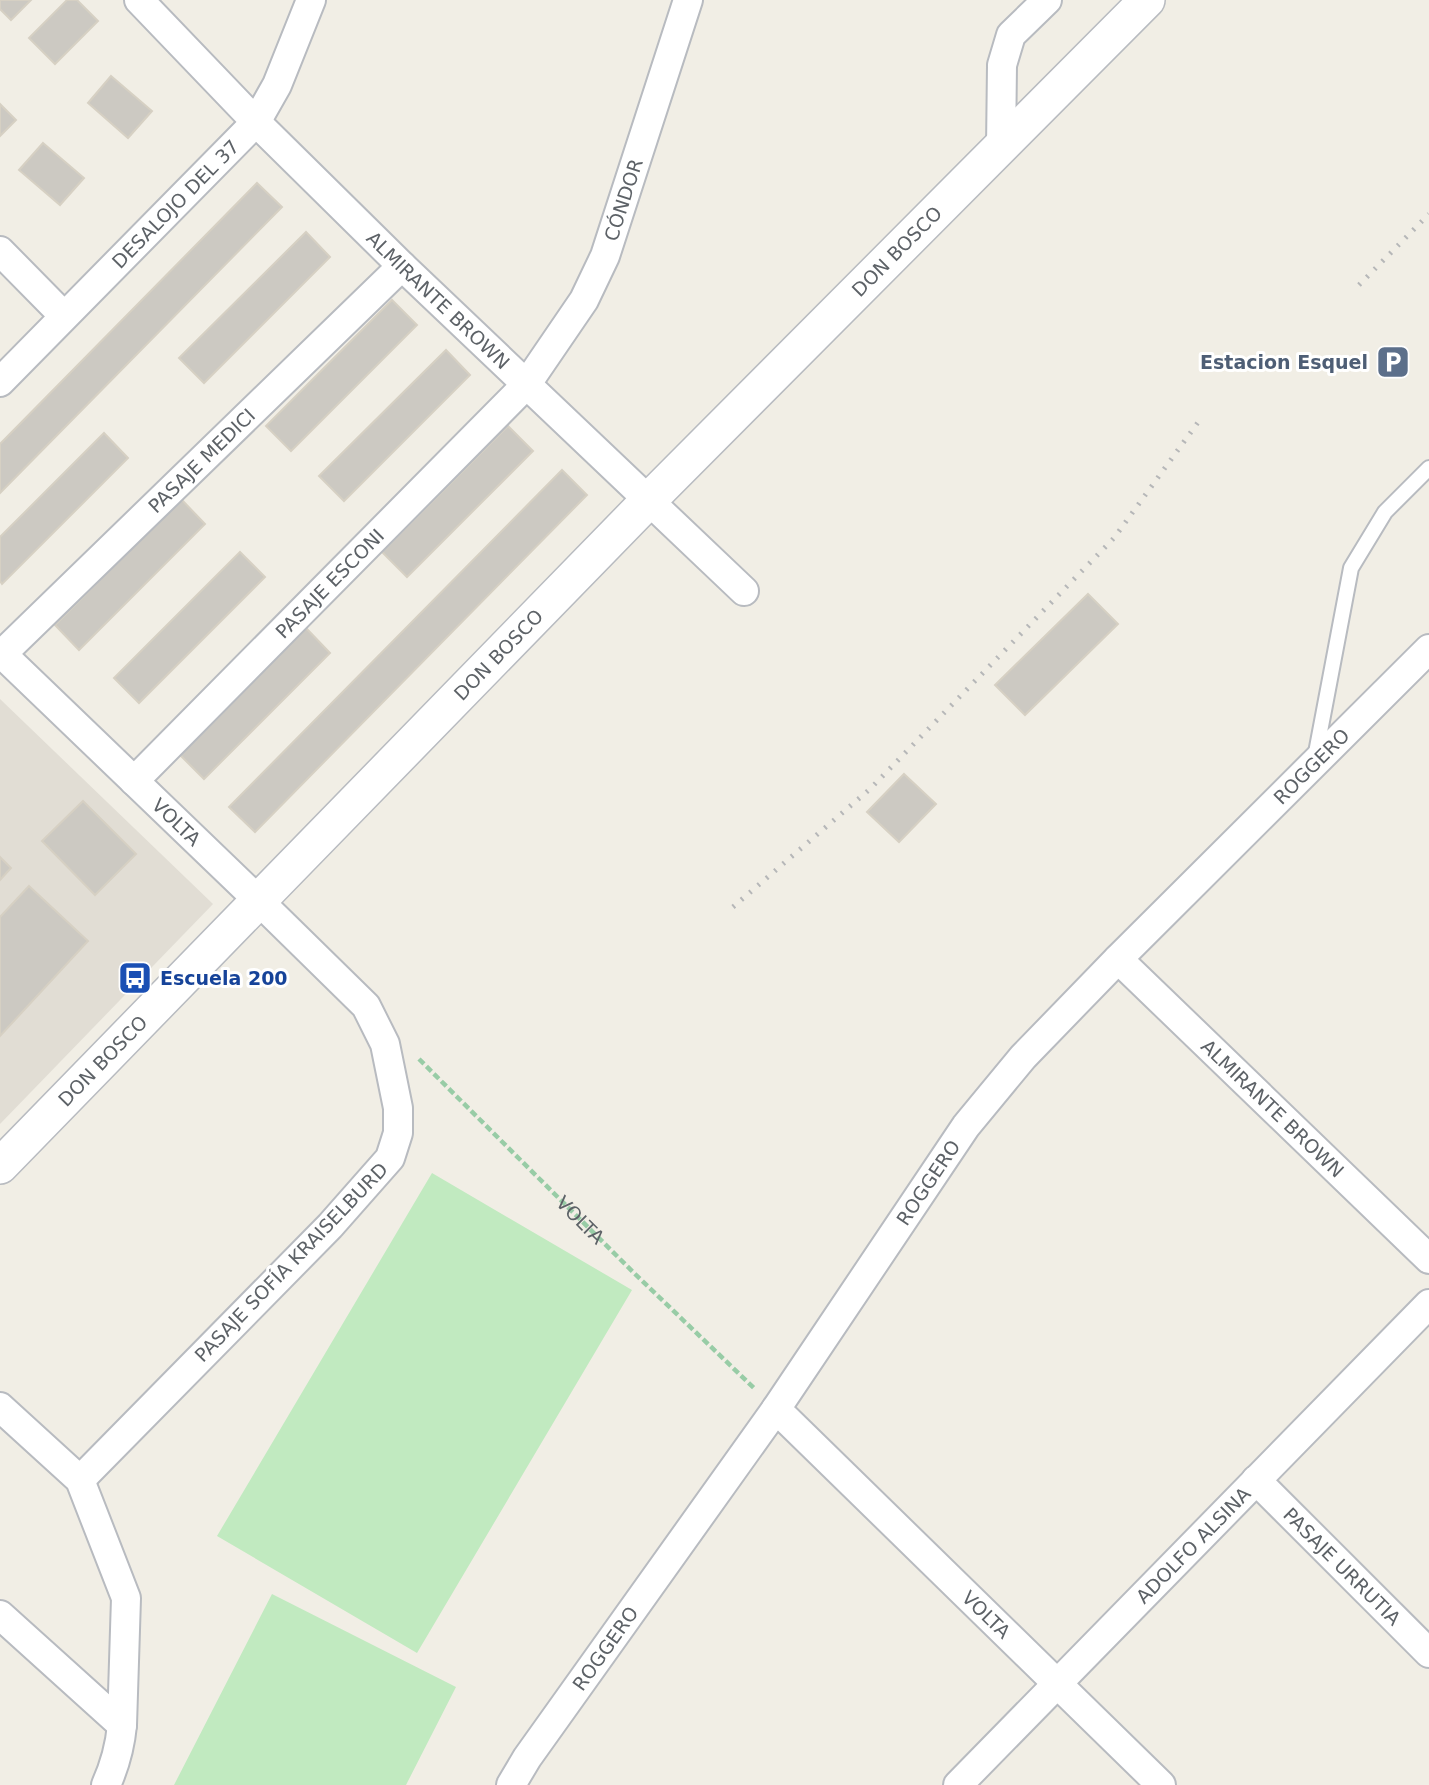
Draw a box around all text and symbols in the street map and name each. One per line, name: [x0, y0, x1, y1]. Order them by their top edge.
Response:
street label: DESALOJO DEL 37: [108, 135, 243, 273]
street label: CÓNDOR: [600, 156, 647, 244]
street label: DON BOSCO: [847, 202, 946, 301]
street label: ALMIRANTE BROWN: [362, 227, 514, 374]
parking icon: Estacion Esquel: [1374, 343, 1412, 381]
place label: Estacion Esquel: [1200, 351, 1368, 373]
street label: PASAJE MEDICI: [144, 404, 259, 517]
street label: PASAJE ESCONI: [271, 524, 388, 643]
street label: DON BOSCO: [449, 605, 547, 705]
street label: ROGGERO: [1269, 724, 1354, 809]
street label: VOLTA: [148, 794, 205, 850]
bus stop icon: Escuela 200: [116, 959, 154, 997]
place label: Escuela 200: [160, 967, 288, 989]
street label: DON BOSCO: [54, 1011, 152, 1111]
street label: ALMIRANTE BROWN: [1197, 1035, 1348, 1182]
street label: ROGGERO: [892, 1136, 965, 1229]
street label: PASAJE SOFÍA KRAISELBURD: [190, 1158, 392, 1366]
street label: VOLTA: [552, 1191, 609, 1248]
street label: ADOLFO ALSINA: [1131, 1482, 1255, 1608]
street label: PASAJE URRUTIA: [1279, 1503, 1405, 1629]
street label: VOLTA: [958, 1586, 1015, 1643]
street label: ROGGERO: [568, 1602, 643, 1695]

